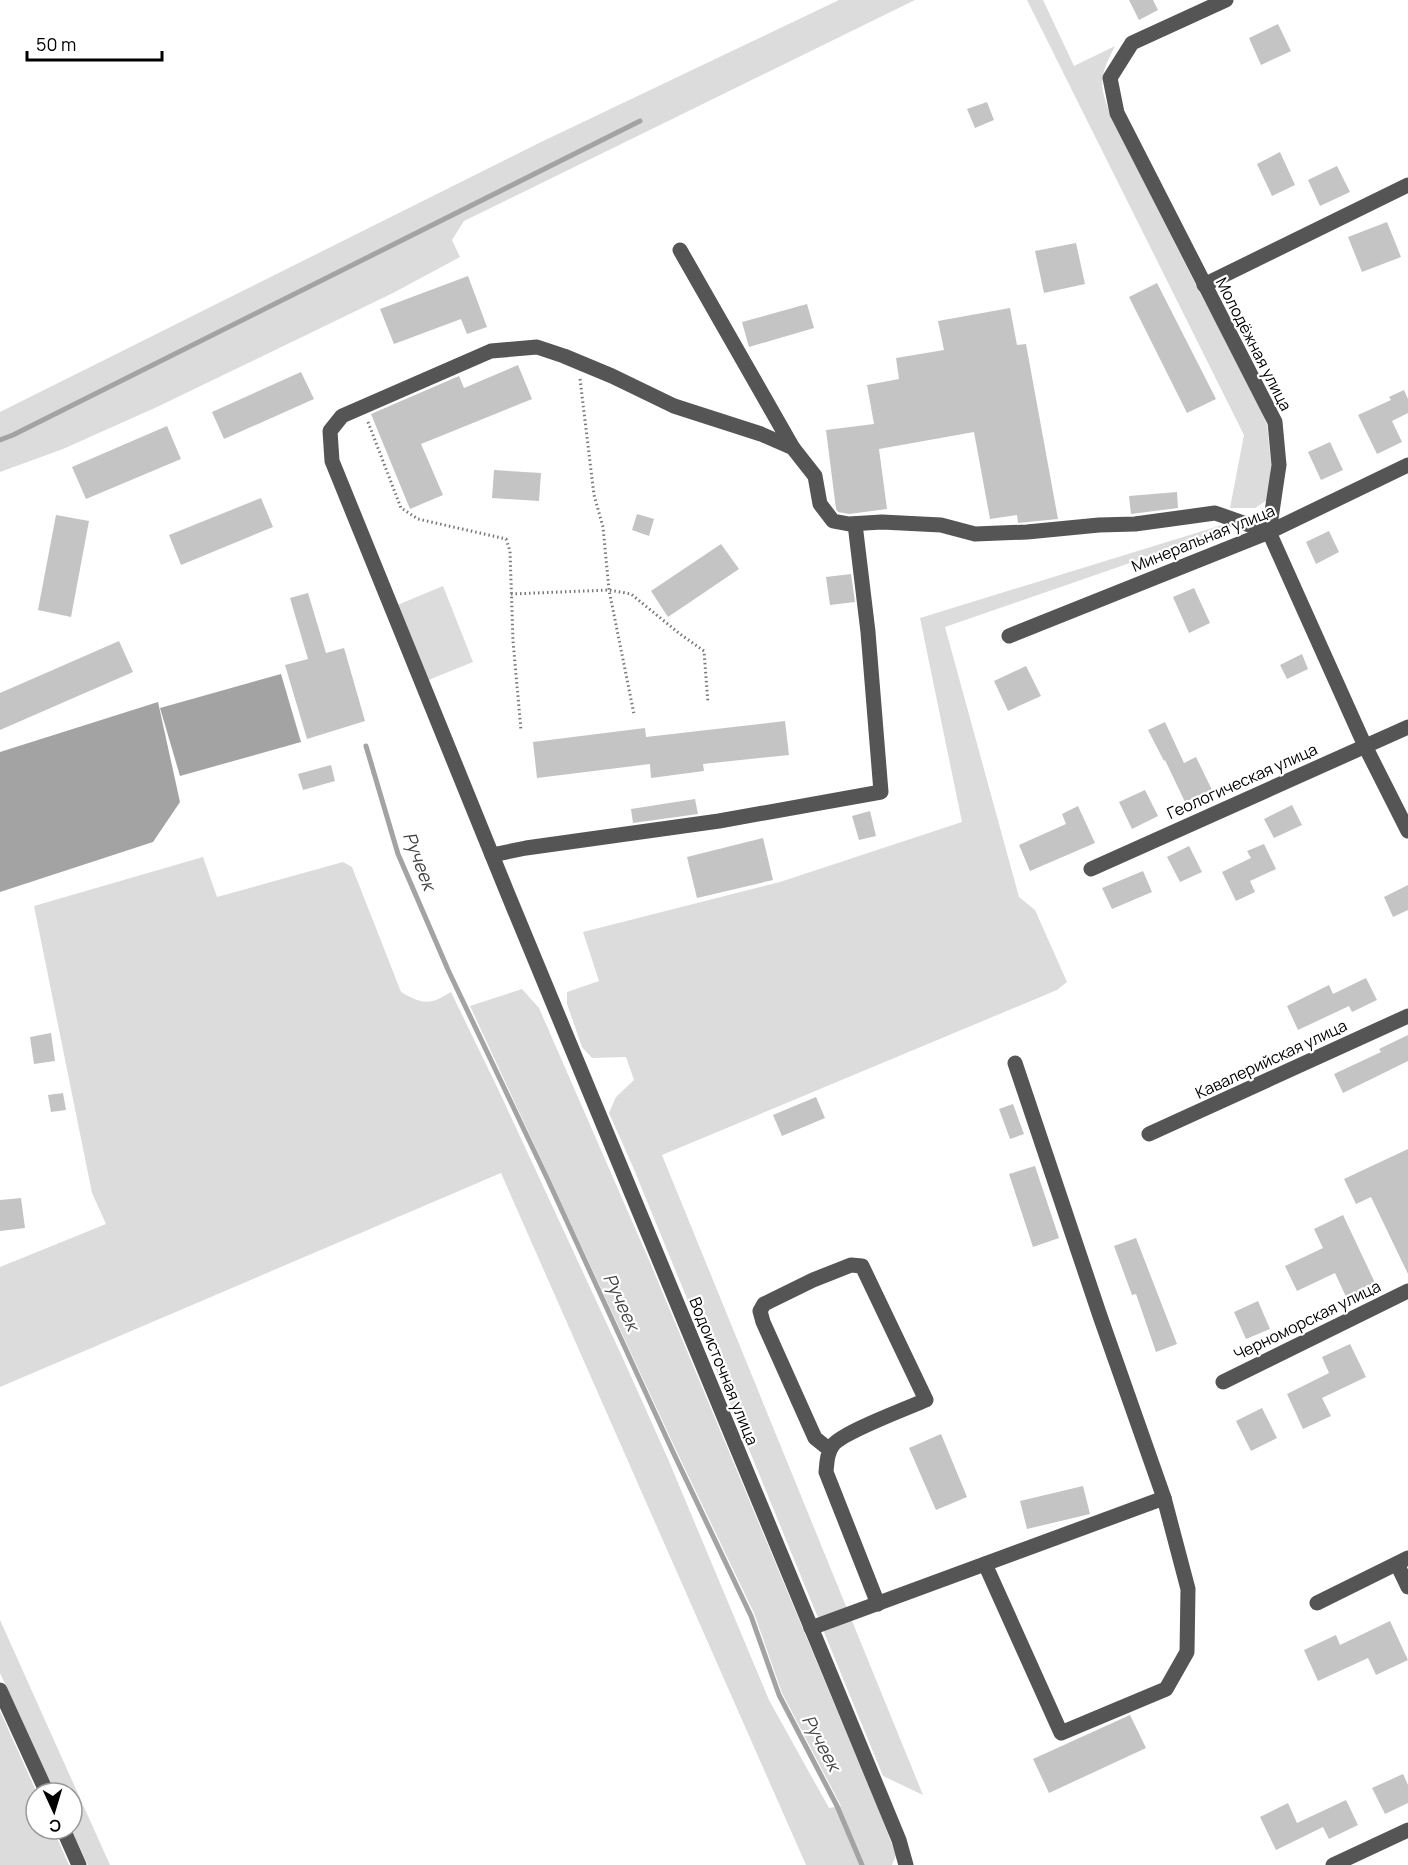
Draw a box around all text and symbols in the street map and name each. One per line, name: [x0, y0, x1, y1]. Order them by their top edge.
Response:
scale bar: [27, 24, 162, 62]
text: 50 m: [36, 32, 76, 56]
street label: Молодёжная улица: [1211, 274, 1297, 414]
street label: Минеральная улица: [1128, 499, 1278, 577]
street label: Геологическая улица: [1163, 738, 1321, 824]
water label: Ручеек: [398, 828, 443, 896]
street label: Кавалерийская улица: [1192, 1014, 1350, 1104]
water label: Ручеек: [598, 1269, 647, 1337]
street label: Черноморская улица: [1230, 1275, 1384, 1365]
street label: Водоисточная улица: [684, 1294, 764, 1448]
water label: Ручеек: [797, 1710, 848, 1777]
north arrow: [24, 1781, 84, 1841]
text: С: [48, 1815, 62, 1837]

